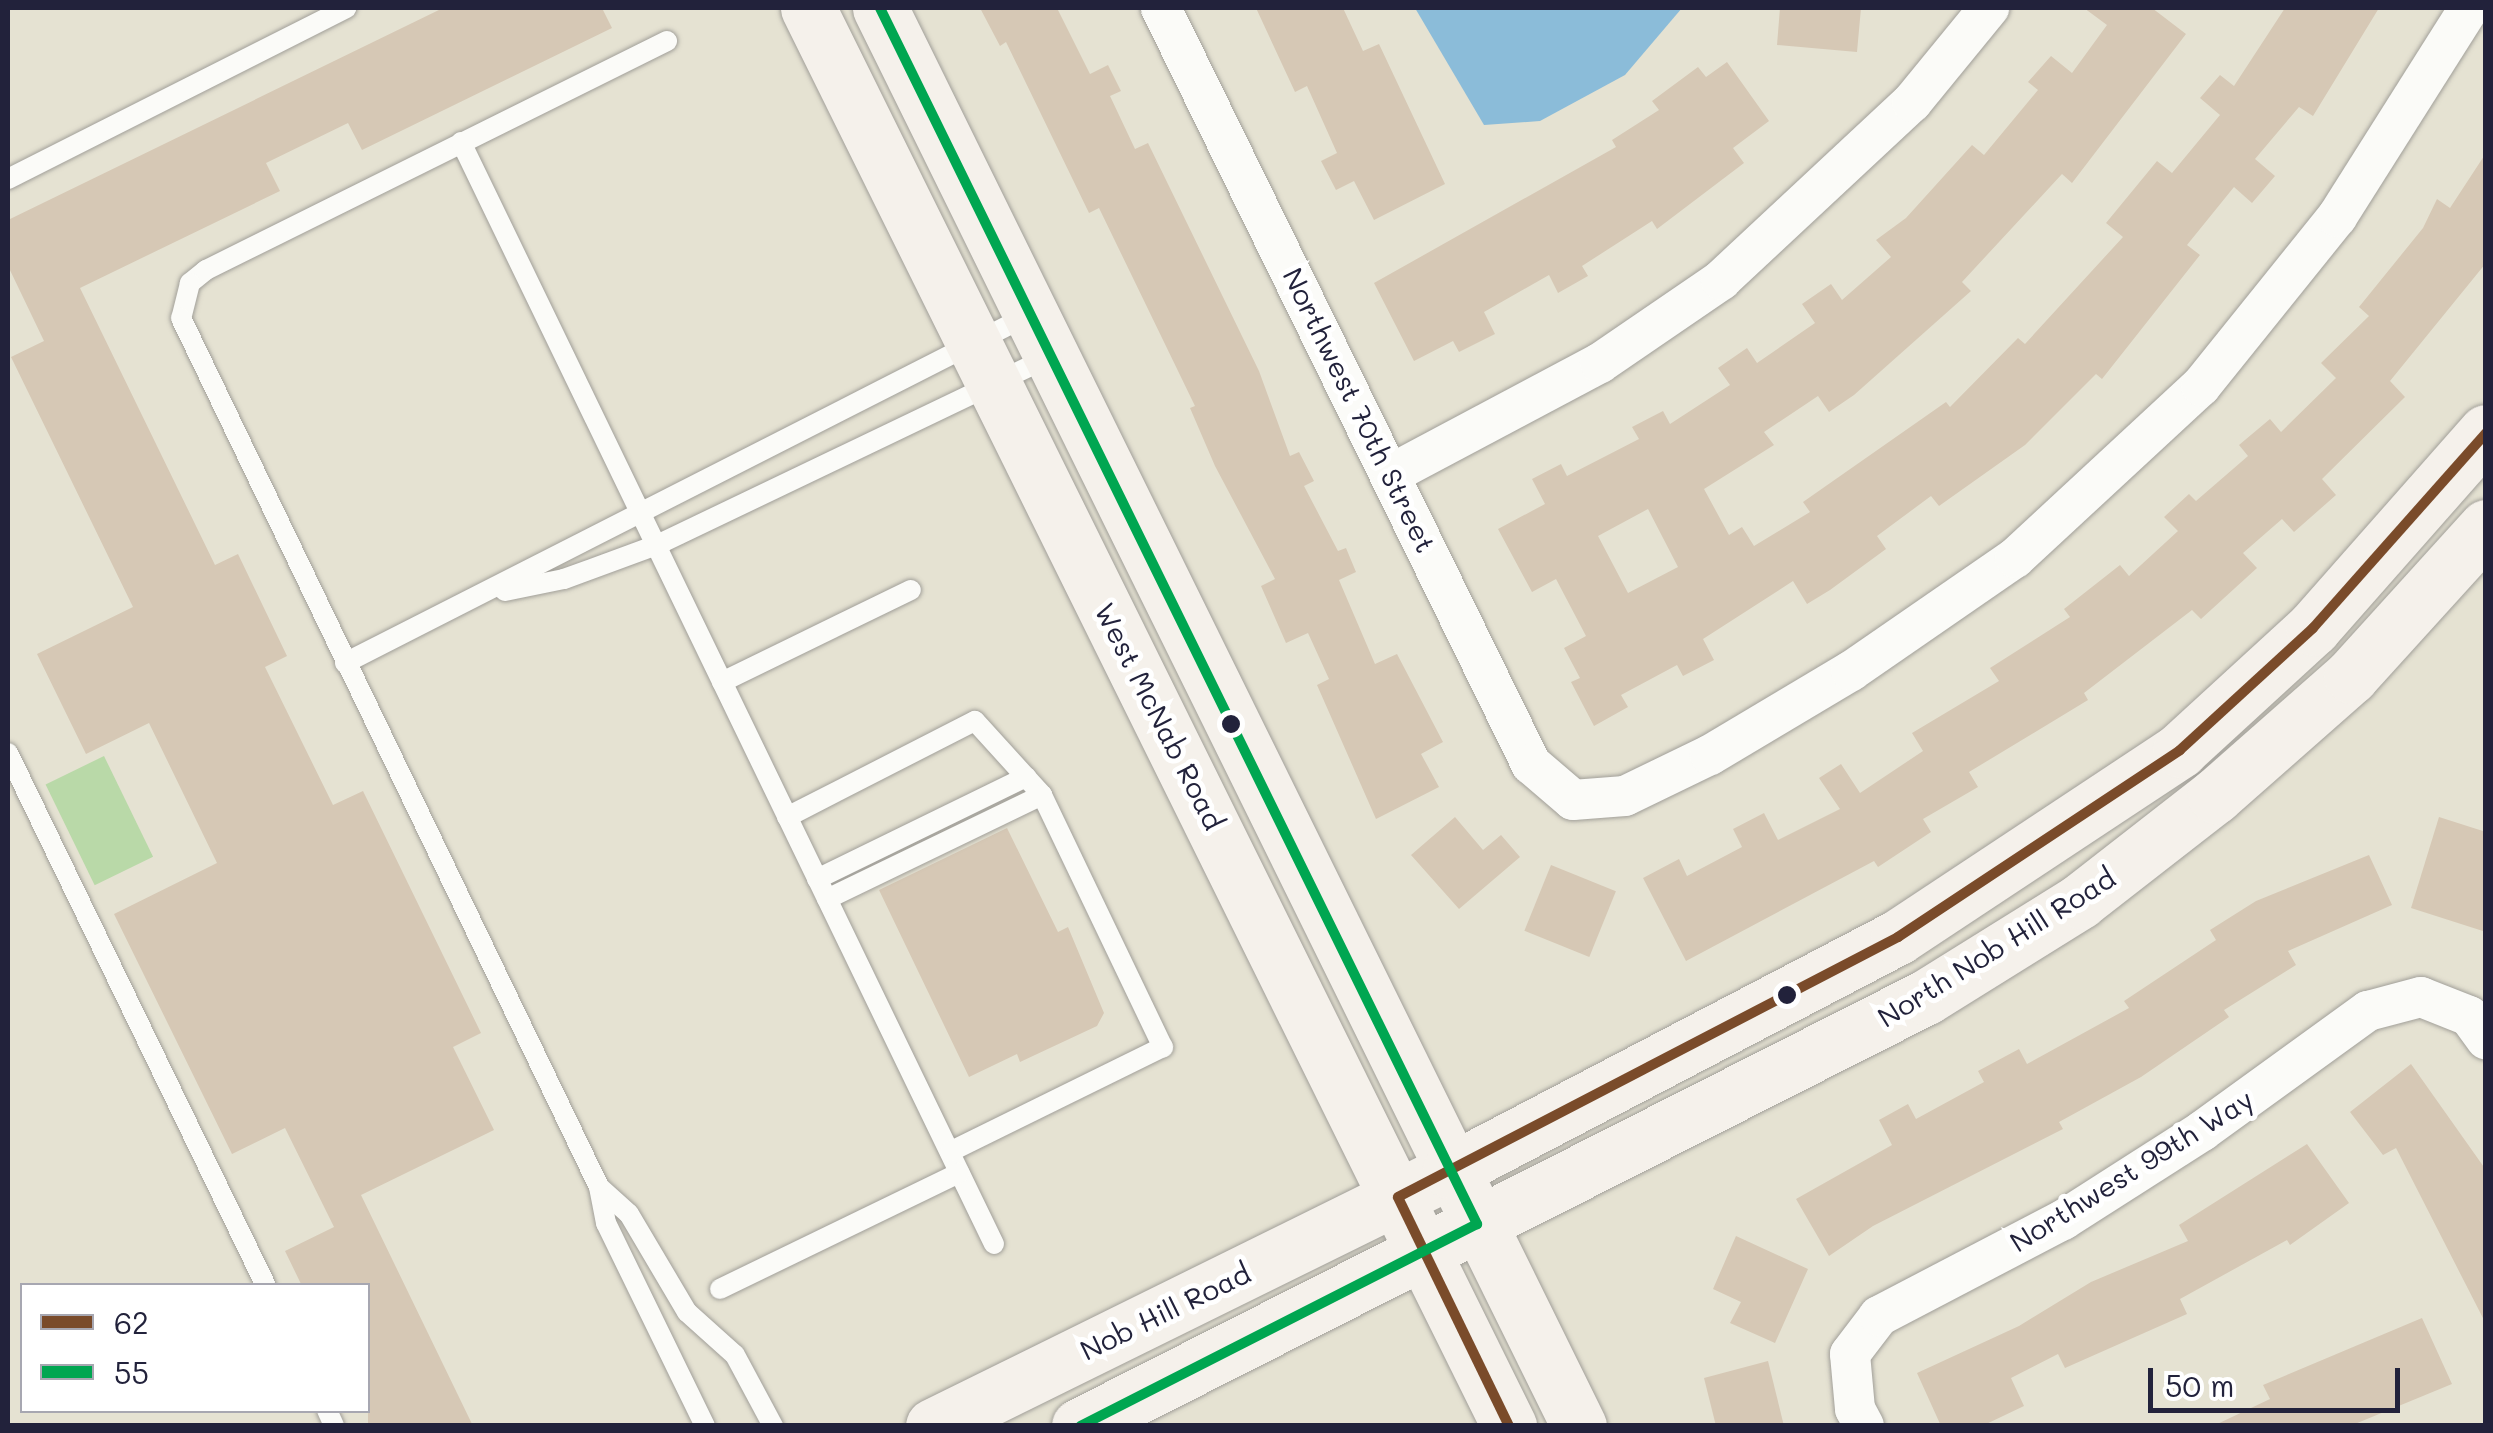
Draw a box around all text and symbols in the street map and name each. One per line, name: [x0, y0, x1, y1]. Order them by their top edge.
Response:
street label: Northwest 70th Street: [1276, 262, 1444, 558]
street label: West McNab Road: [1088, 597, 1232, 835]
unlabelled marker: [1221, 714, 1241, 734]
street label: North Nob Hill Road: [1871, 860, 2121, 1034]
unlabelled marker: [1777, 985, 1797, 1005]
street label: Northwest 99th Way: [2003, 1082, 2259, 1258]
street label: Nob Hill Road: [1074, 1255, 1256, 1367]
legend: [20, 1283, 370, 1413]
text: 62: [114, 1302, 149, 1342]
scale bar: [2153, 1348, 2406, 1410]
text: 55: [114, 1352, 149, 1392]
text: 50 m: [2165, 1365, 2235, 1405]

